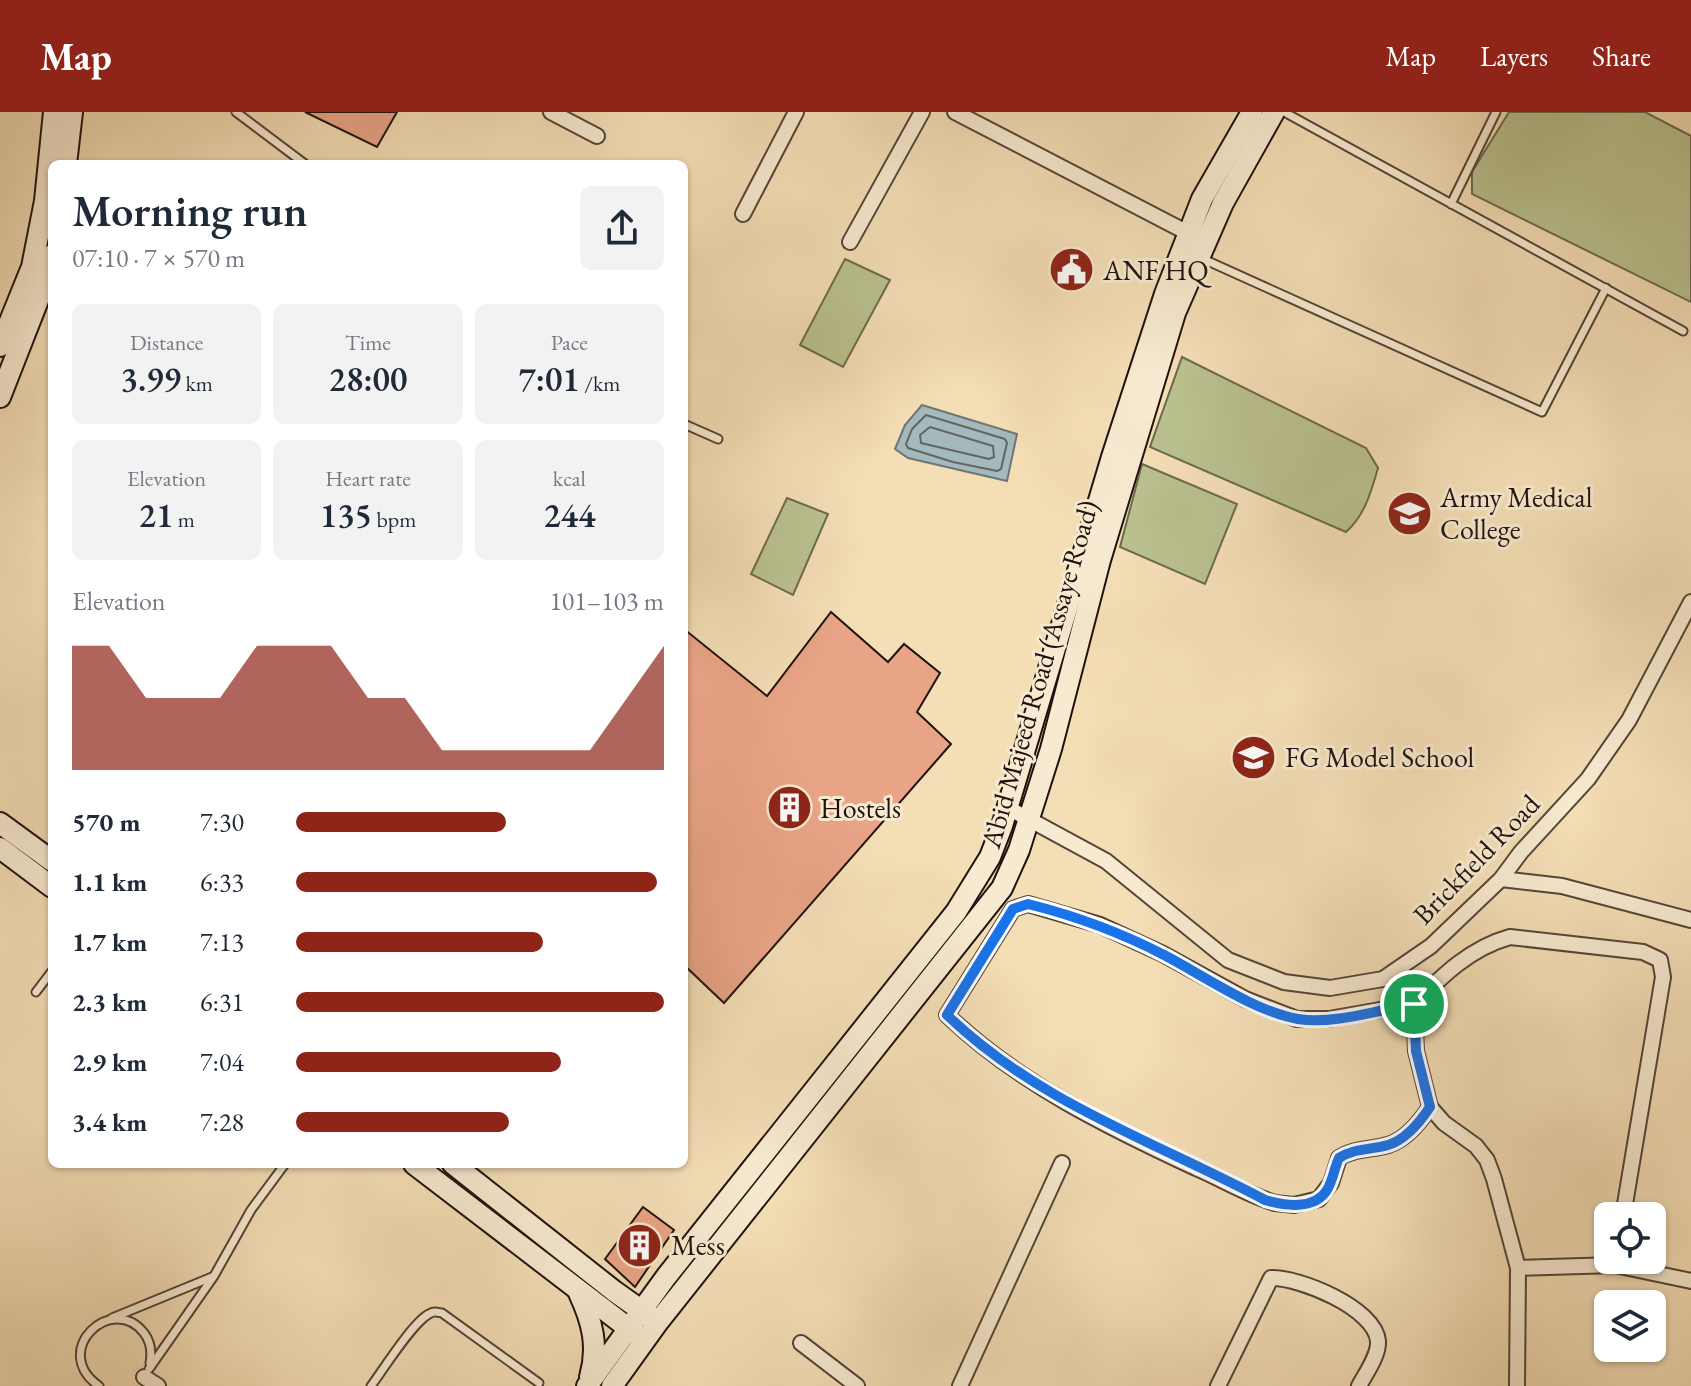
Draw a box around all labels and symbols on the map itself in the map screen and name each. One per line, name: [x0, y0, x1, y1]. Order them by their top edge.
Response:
public building icon: ANF HQ: [1048, 246, 1096, 294]
place label: ANF HQ: [1102, 252, 1212, 288]
place label: Army Medical College: [1439, 479, 1593, 547]
school or university icon: Army Medical College: [1385, 489, 1433, 537]
street label: Abid Majeed Road (Assaye Road): [972, 496, 1106, 853]
school or university icon: FG Model School: [1230, 733, 1278, 781]
place label: FG Model School: [1285, 739, 1474, 775]
building icon: Hostels: [765, 784, 813, 832]
street label: Brickfield Road: [1405, 786, 1548, 932]
place label: Hostels: [820, 790, 901, 826]
pin: [1380, 970, 1448, 1038]
building icon: Mess: [616, 1221, 664, 1269]
place label: Mess: [671, 1227, 725, 1263]

